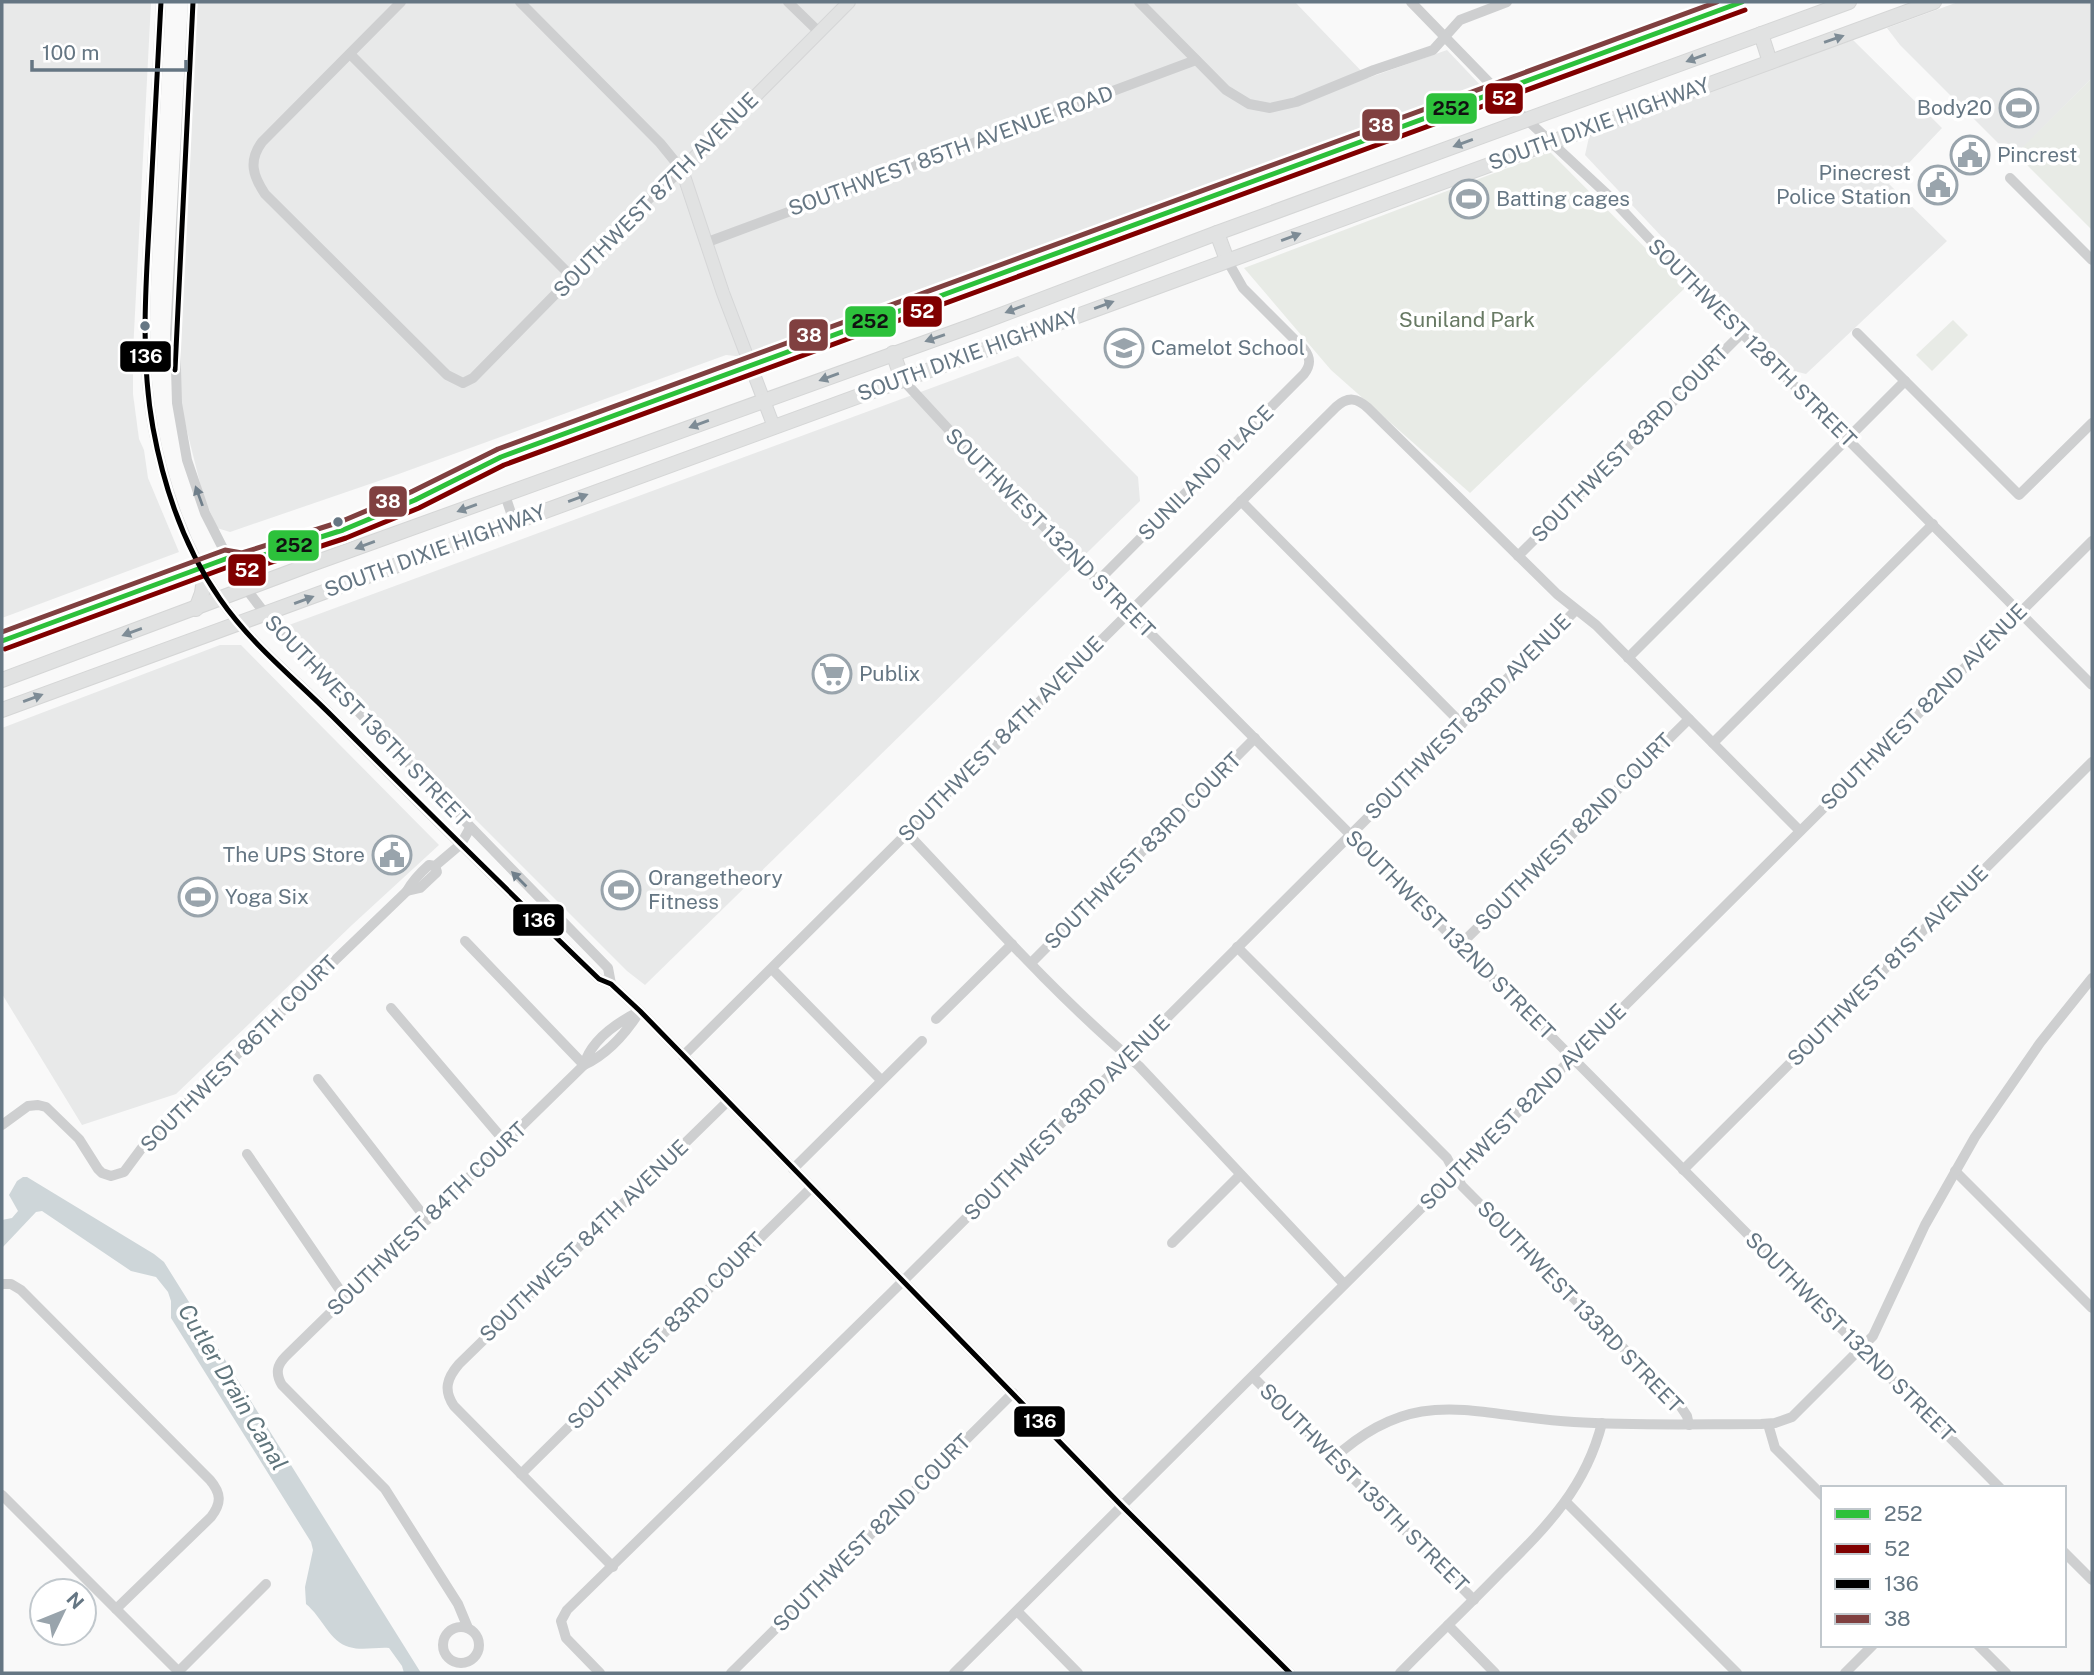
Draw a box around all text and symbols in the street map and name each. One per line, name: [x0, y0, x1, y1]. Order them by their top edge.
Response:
scale bar: [32, 28, 186, 72]
one-way arrow: [1824, 33, 1845, 44]
text: 100 m: [42, 40, 99, 65]
one-way arrow: [1686, 52, 1707, 63]
street label: SOUTH DIXIE HIGHWAY: [1485, 72, 1713, 175]
street label: SOUTHWEST 85TH AVENUE ROAD: [785, 80, 1117, 221]
line badge: 52: [1484, 82, 1524, 115]
street label: SOUTHWEST 87TH AVENUE: [548, 87, 763, 302]
text: 52: [1492, 87, 1516, 109]
sports icon: Body20: [1998, 87, 2040, 129]
line badge: 252: [1425, 92, 1478, 125]
place label: Body20: [1917, 95, 1992, 120]
text: 252: [1433, 97, 1469, 119]
line badge: 38: [1361, 108, 1401, 142]
text: 38: [1368, 114, 1394, 136]
public building icon: Pincrest: [1949, 134, 1991, 176]
one-way arrow: [1452, 138, 1473, 149]
place label: Pincrest: [1997, 142, 2078, 167]
place label: Pinecrest Police Station: [1776, 160, 1911, 209]
public building icon: Pinecrest Police Station: [1917, 164, 1959, 206]
sports icon: Batting cages: [1448, 178, 1490, 220]
place label: Batting cages: [1496, 186, 1630, 211]
one-way arrow: [1281, 231, 1302, 242]
street label: SOUTHWEST 128TH STREET: [1643, 233, 1862, 452]
line badge: 52: [902, 295, 943, 328]
text: 52: [910, 300, 934, 322]
one-way arrow: [1093, 300, 1114, 311]
street label: SOUTH DIXIE HIGHWAY: [854, 303, 1082, 406]
one-way arrow: [1005, 304, 1026, 315]
line badge: 252: [844, 305, 897, 338]
park label: Suniland Park: [1399, 307, 1535, 332]
text: 252: [852, 310, 888, 332]
line badge: 38: [788, 318, 829, 352]
unlabelled marker: [138, 319, 152, 333]
text: 38: [796, 324, 822, 346]
school or university icon: Camelot School: [1103, 327, 1145, 369]
one-way arrow: [925, 333, 946, 344]
place label: Camelot School: [1151, 335, 1305, 360]
line badge: 136: [119, 340, 172, 373]
street label: SOUTHWEST 83RD COURT: [1526, 340, 1733, 547]
text: 136: [129, 345, 163, 367]
one-way arrow: [819, 372, 840, 383]
street label: SUNILAND PLACE: [1133, 400, 1278, 545]
one-way arrow: [688, 419, 709, 430]
street label: SOUTHWEST 132ND STREET: [940, 423, 1160, 643]
one-way arrow: [193, 485, 204, 506]
line badge: 38: [368, 485, 408, 518]
text: 38: [375, 490, 401, 512]
one-way arrow: [568, 492, 589, 503]
street label: SOUTH DIXIE HIGHWAY: [321, 499, 549, 602]
one-way arrow: [457, 503, 478, 514]
unlabelled marker: [331, 515, 345, 529]
line badge: 252: [267, 529, 320, 562]
text: 252: [276, 534, 312, 556]
one-way arrow: [355, 540, 376, 551]
line badge: 52: [227, 553, 267, 587]
text: 52: [235, 559, 259, 581]
one-way arrow: [293, 594, 314, 605]
street label: SOUTHWEST 82ND AVENUE: [1815, 598, 2032, 815]
street label: SOUTHWEST 83RD AVENUE: [1360, 609, 1576, 825]
street label: SOUTHWEST 136TH STREET: [260, 610, 475, 832]
one-way arrow: [122, 627, 143, 638]
street label: SOUTHWEST 84TH AVENUE: [893, 631, 1108, 846]
supermarket icon: Publix: [811, 653, 853, 695]
place label: Publix: [859, 661, 921, 686]
one-way arrow: [23, 692, 44, 703]
street label: SOUTHWEST 82ND COURT: [1470, 728, 1678, 936]
street label: SOUTHWEST 83RD COURT: [1039, 747, 1246, 954]
street label: SOUTHWEST 132ND STREET: [1340, 825, 1560, 1045]
public building icon: The UPS Store: [371, 834, 413, 876]
place label: The UPS Store: [223, 842, 365, 867]
street label: SOUTHWEST 81ST AVENUE: [1782, 860, 1993, 1071]
place label: Orangetheory Fitness: [648, 865, 783, 914]
sports icon: Orangetheory Fitness: [600, 869, 642, 911]
one-way arrow: [512, 871, 528, 888]
sports icon: Yoga Six: [177, 876, 219, 918]
place label: Yoga Six: [225, 884, 309, 909]
line badge: 136: [512, 903, 565, 937]
text: 136: [522, 909, 556, 931]
street label: SOUTHWEST 86TH COURT: [135, 950, 342, 1157]
street label: SOUTHWEST 82ND AVENUE: [1414, 998, 1631, 1215]
street label: SOUTHWEST 83RD AVENUE: [959, 1010, 1175, 1226]
street label: SOUTHWEST 84TH COURT: [322, 1117, 532, 1321]
street label: SOUTHWEST 84TH AVENUE: [474, 1134, 693, 1347]
street label: SOUTHWEST 133RD STREET: [1472, 1196, 1688, 1418]
street label: SOUTHWEST 83RD COURT: [562, 1227, 769, 1434]
street label: SOUTHWEST 132ND STREET: [1740, 1227, 1960, 1447]
water label: Cutler Drain Canal: [173, 1299, 294, 1475]
street label: SOUTHWEST 135TH STREET: [1255, 1378, 1474, 1597]
line badge: 136: [1013, 1405, 1066, 1438]
text: 136: [1023, 1410, 1057, 1432]
street label: SOUTHWEST 82ND COURT: [768, 1429, 976, 1637]
legend: [1821, 1486, 2066, 1647]
text: 252: [1884, 1501, 1922, 1526]
text: 52: [1884, 1536, 1910, 1561]
text: 136: [1884, 1571, 1919, 1596]
north arrow: [28, 1577, 98, 1647]
text: N: [62, 1587, 89, 1613]
text: 38: [1884, 1606, 1911, 1631]

